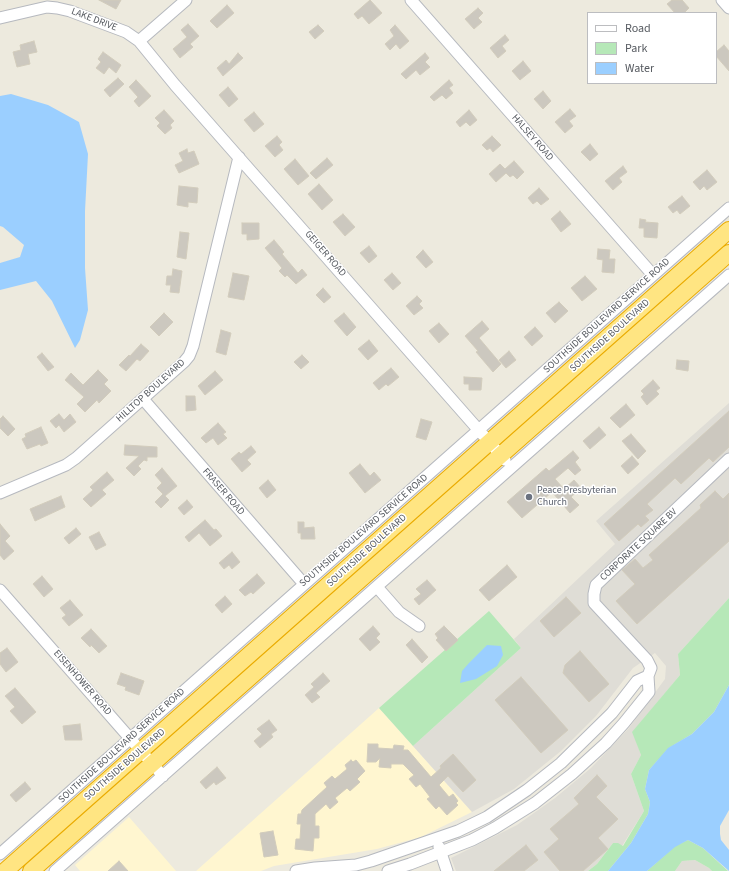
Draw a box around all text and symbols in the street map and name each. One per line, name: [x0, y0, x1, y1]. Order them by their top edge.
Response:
street label: LAKE DRIVE: [69, 6, 119, 34]
legend: [587, 12, 717, 84]
text: Road: [625, 20, 651, 37]
text: Park: [625, 40, 647, 57]
text: Water: [625, 60, 654, 77]
street label: HALSEY ROAD: [509, 112, 555, 164]
street label: GEIGER ROAD: [302, 229, 348, 279]
street label: SOUTHSIDE BOULEVARD SERVICE ROAD: [541, 256, 673, 376]
street label: SOUTHSIDE BOULEVARD: [568, 297, 652, 375]
street label: HILLTOP BOULEVARD: [114, 357, 188, 425]
street label: FRASER ROAD: [199, 466, 247, 518]
street label: SOUTHSIDE BOULEVARD SERVICE ROAD: [297, 472, 431, 590]
place label: Peace Presbyterian Church: [537, 485, 617, 508]
marker: Peace Presbyterian Church: [524, 492, 534, 502]
street label: CORPORATE SQUARE BV: [598, 506, 680, 584]
street label: SOUTHSIDE BOULEVARD: [325, 512, 409, 590]
street label: EISENHOWER ROAD: [50, 648, 114, 718]
street label: SOUTHSIDE BOULEVARD SERVICE ROAD: [56, 686, 188, 806]
street label: SOUTHSIDE BOULEVARD: [82, 727, 168, 803]

